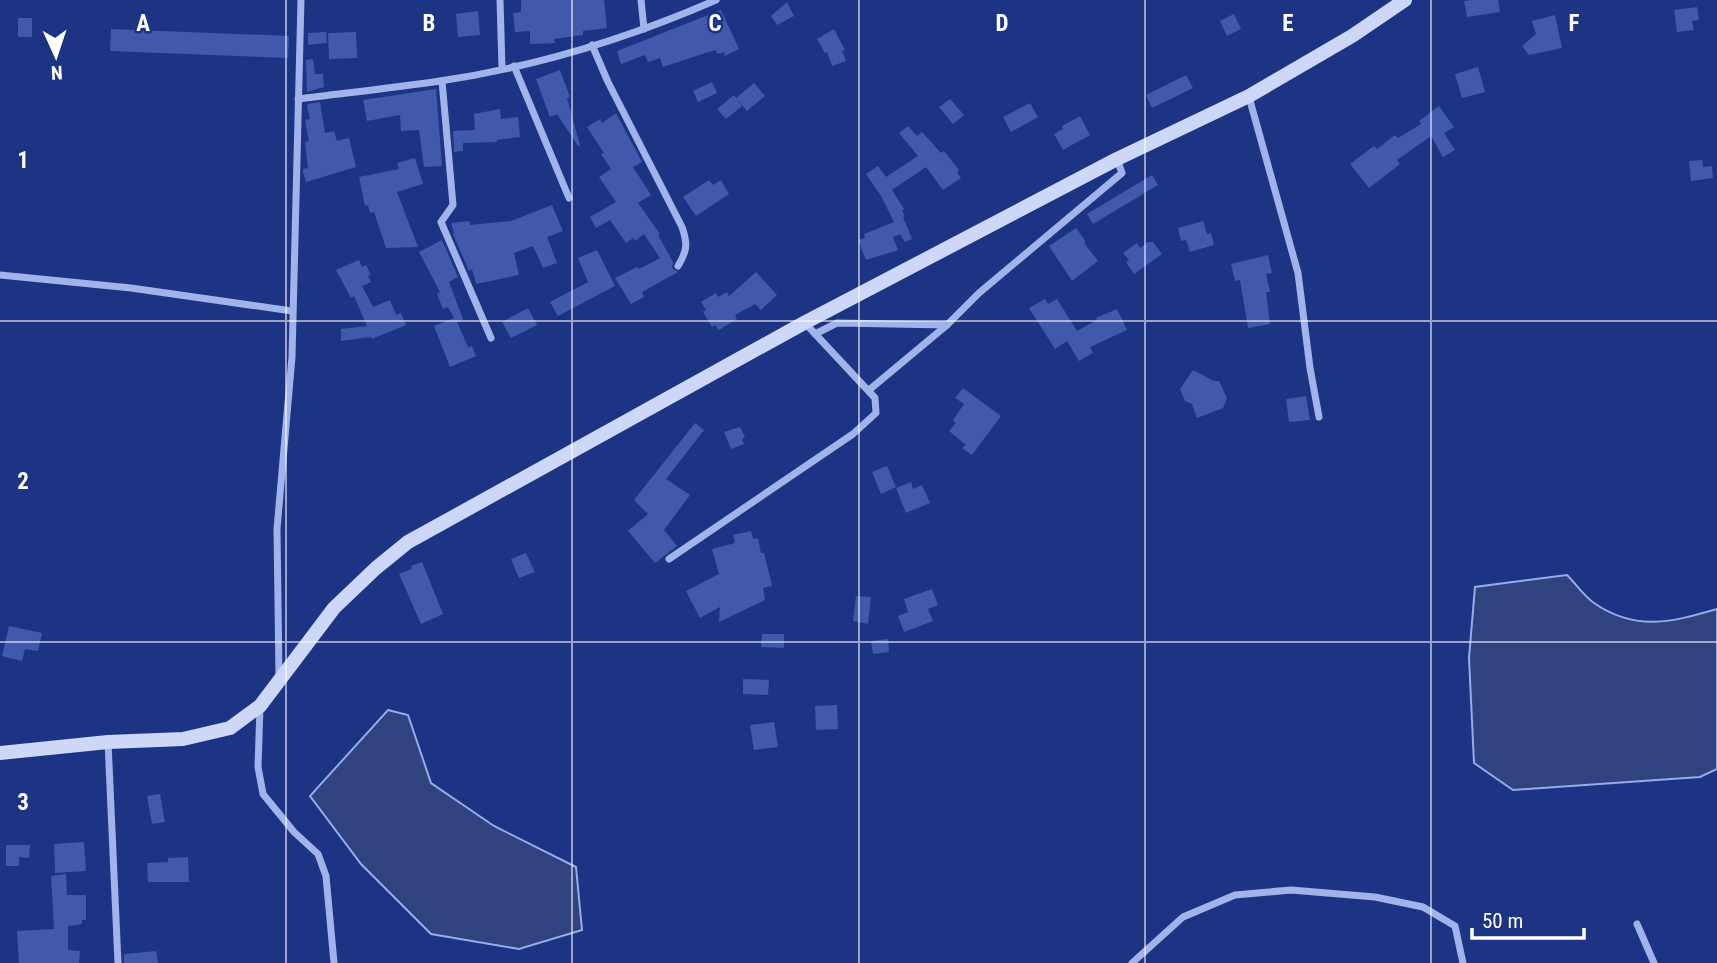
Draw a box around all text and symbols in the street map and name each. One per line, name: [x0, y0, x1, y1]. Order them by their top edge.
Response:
text: A: [136, 10, 150, 37]
text: B: [423, 10, 435, 37]
text: C: [708, 10, 722, 37]
text: D: [996, 10, 1009, 37]
text: E: [1282, 10, 1294, 37]
text: F: [1569, 10, 1580, 37]
north arrow: [21, 21, 91, 91]
text: N: [50, 61, 63, 84]
text: 1: [17, 147, 29, 174]
text: 2: [17, 468, 29, 495]
text: 3: [17, 789, 29, 816]
scale bar: [1472, 897, 1584, 941]
text: 50 m: [1482, 909, 1523, 933]

